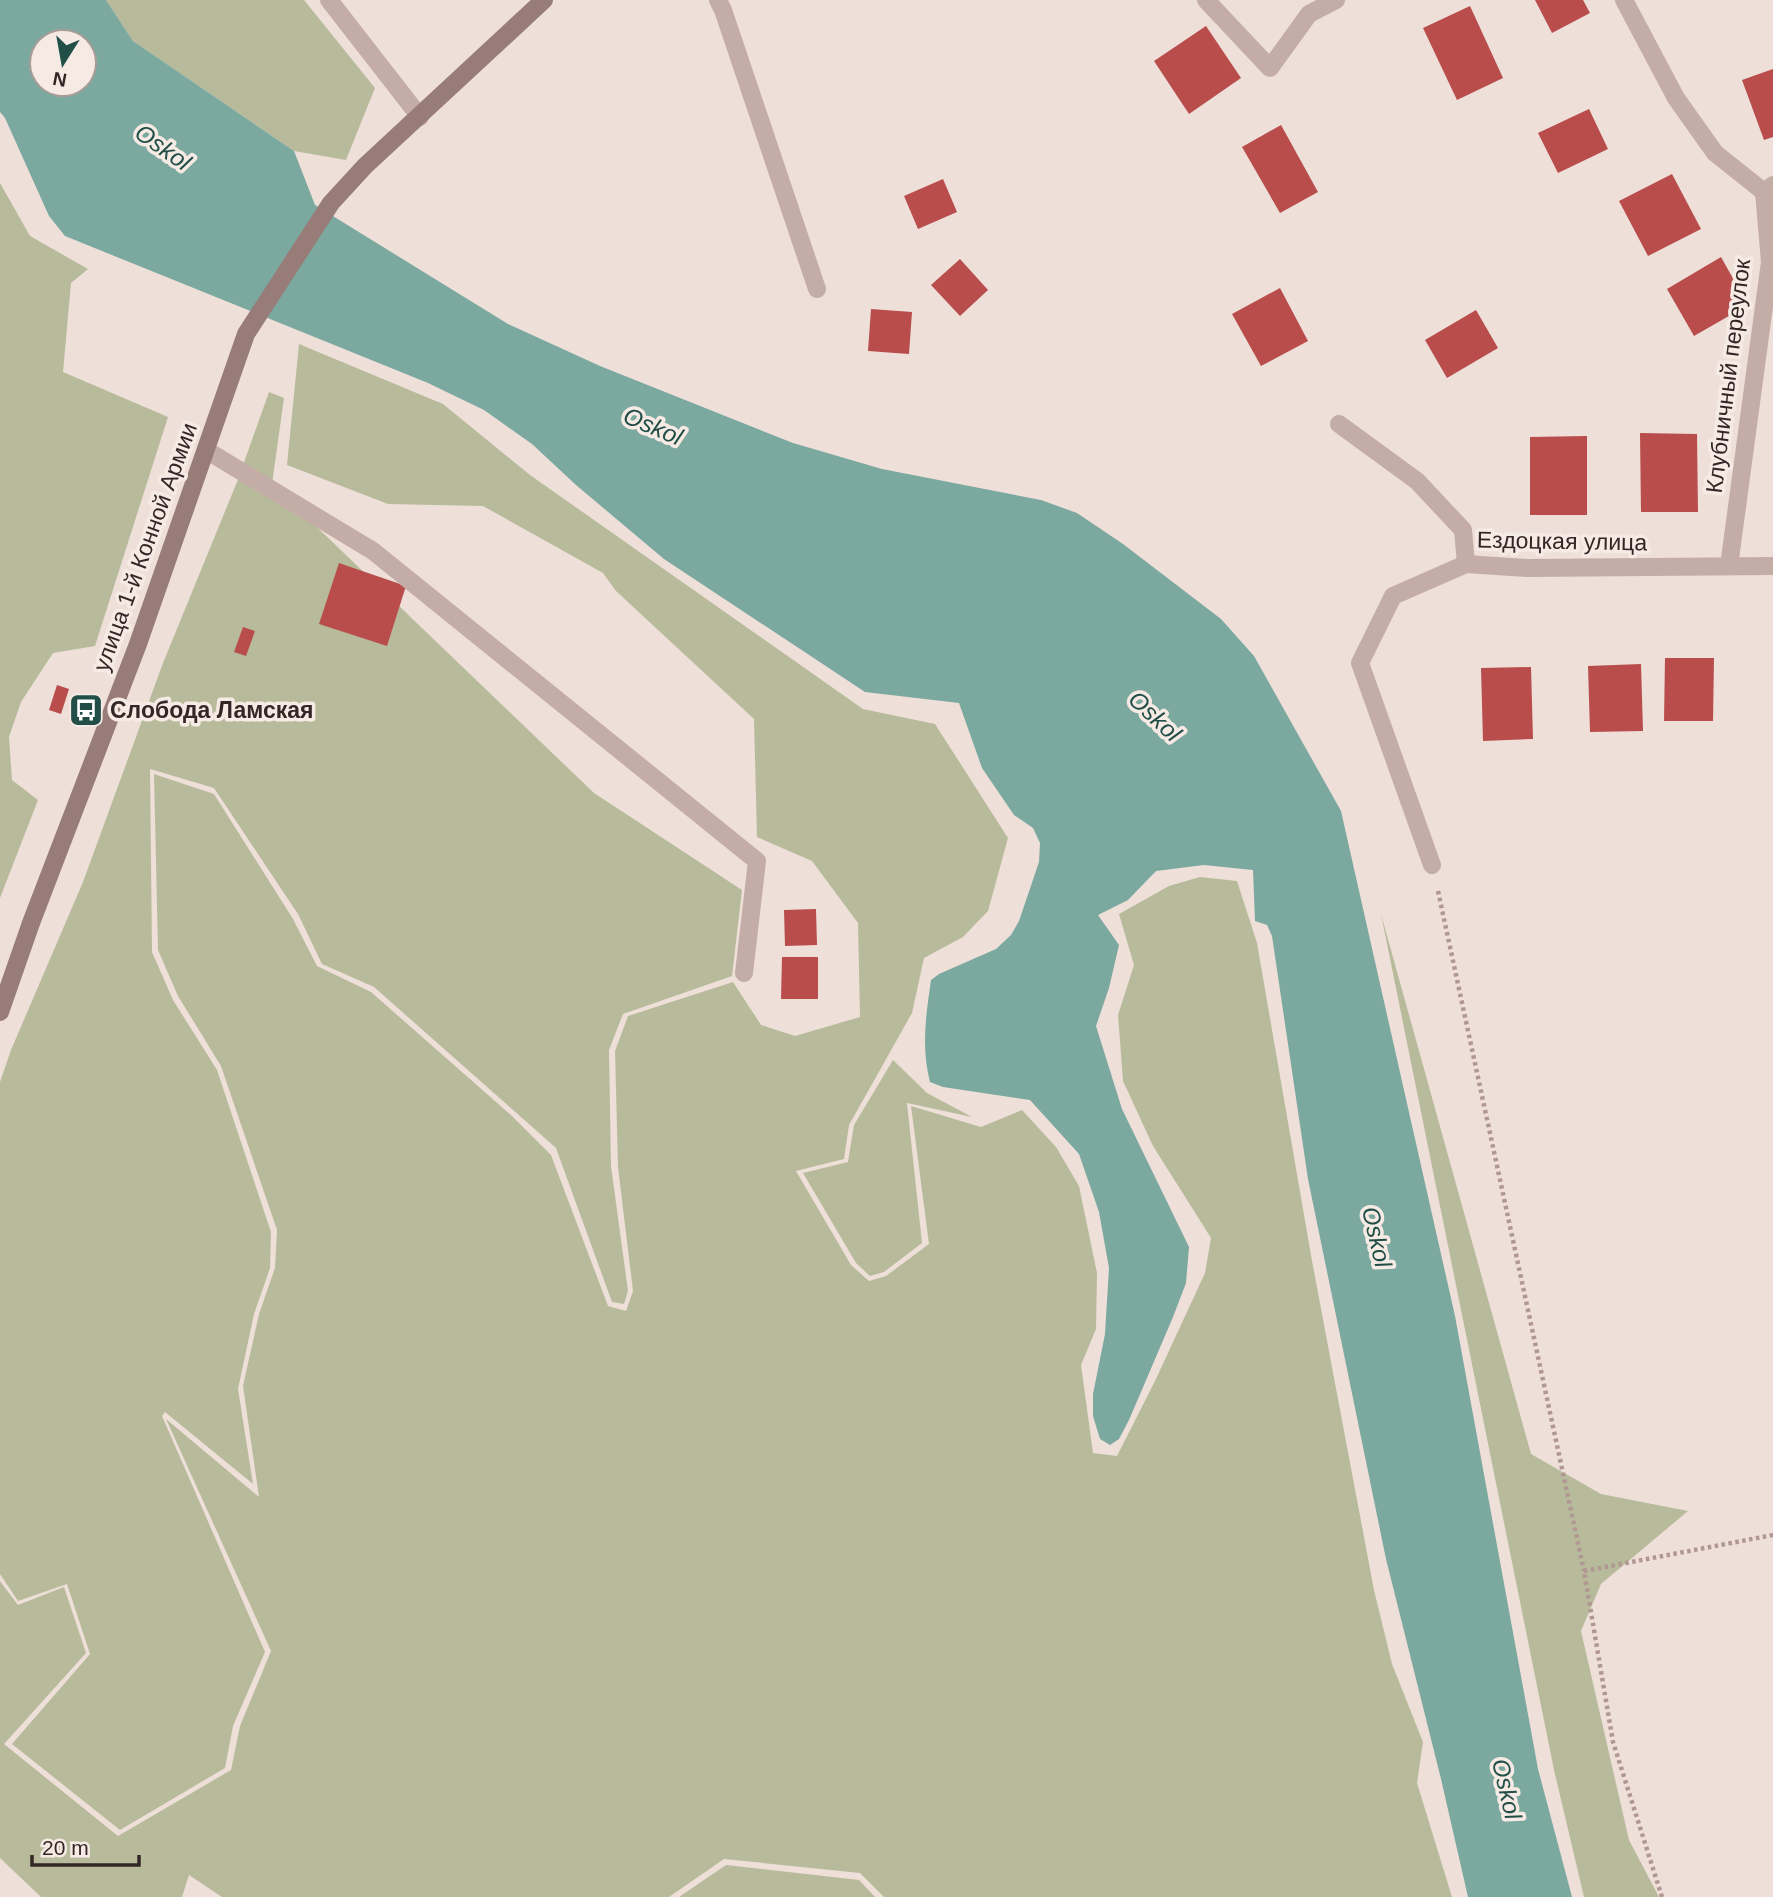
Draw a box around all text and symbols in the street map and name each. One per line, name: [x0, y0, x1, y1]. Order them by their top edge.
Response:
north arrow: [28, 28, 98, 98]
text: N: [51, 68, 69, 91]
water label: Oskol: [130, 118, 196, 176]
street label: Клубничный переулок: [1701, 256, 1755, 495]
water label: Oskol: [619, 402, 687, 451]
street label: улица 1-й Конной Армии: [88, 419, 202, 675]
street label: Ездоцкая улица: [1477, 527, 1648, 555]
water label: Oskol: [1123, 685, 1187, 747]
bus stop icon: Слобода Ламская: [67, 691, 105, 729]
place label: Слобода Ламская: [110, 697, 313, 723]
water label: Oskol: [1357, 1204, 1397, 1271]
water label: Oskol: [1487, 1756, 1527, 1823]
scale bar: [32, 1824, 138, 1868]
text: 20 m: [42, 1836, 89, 1859]

